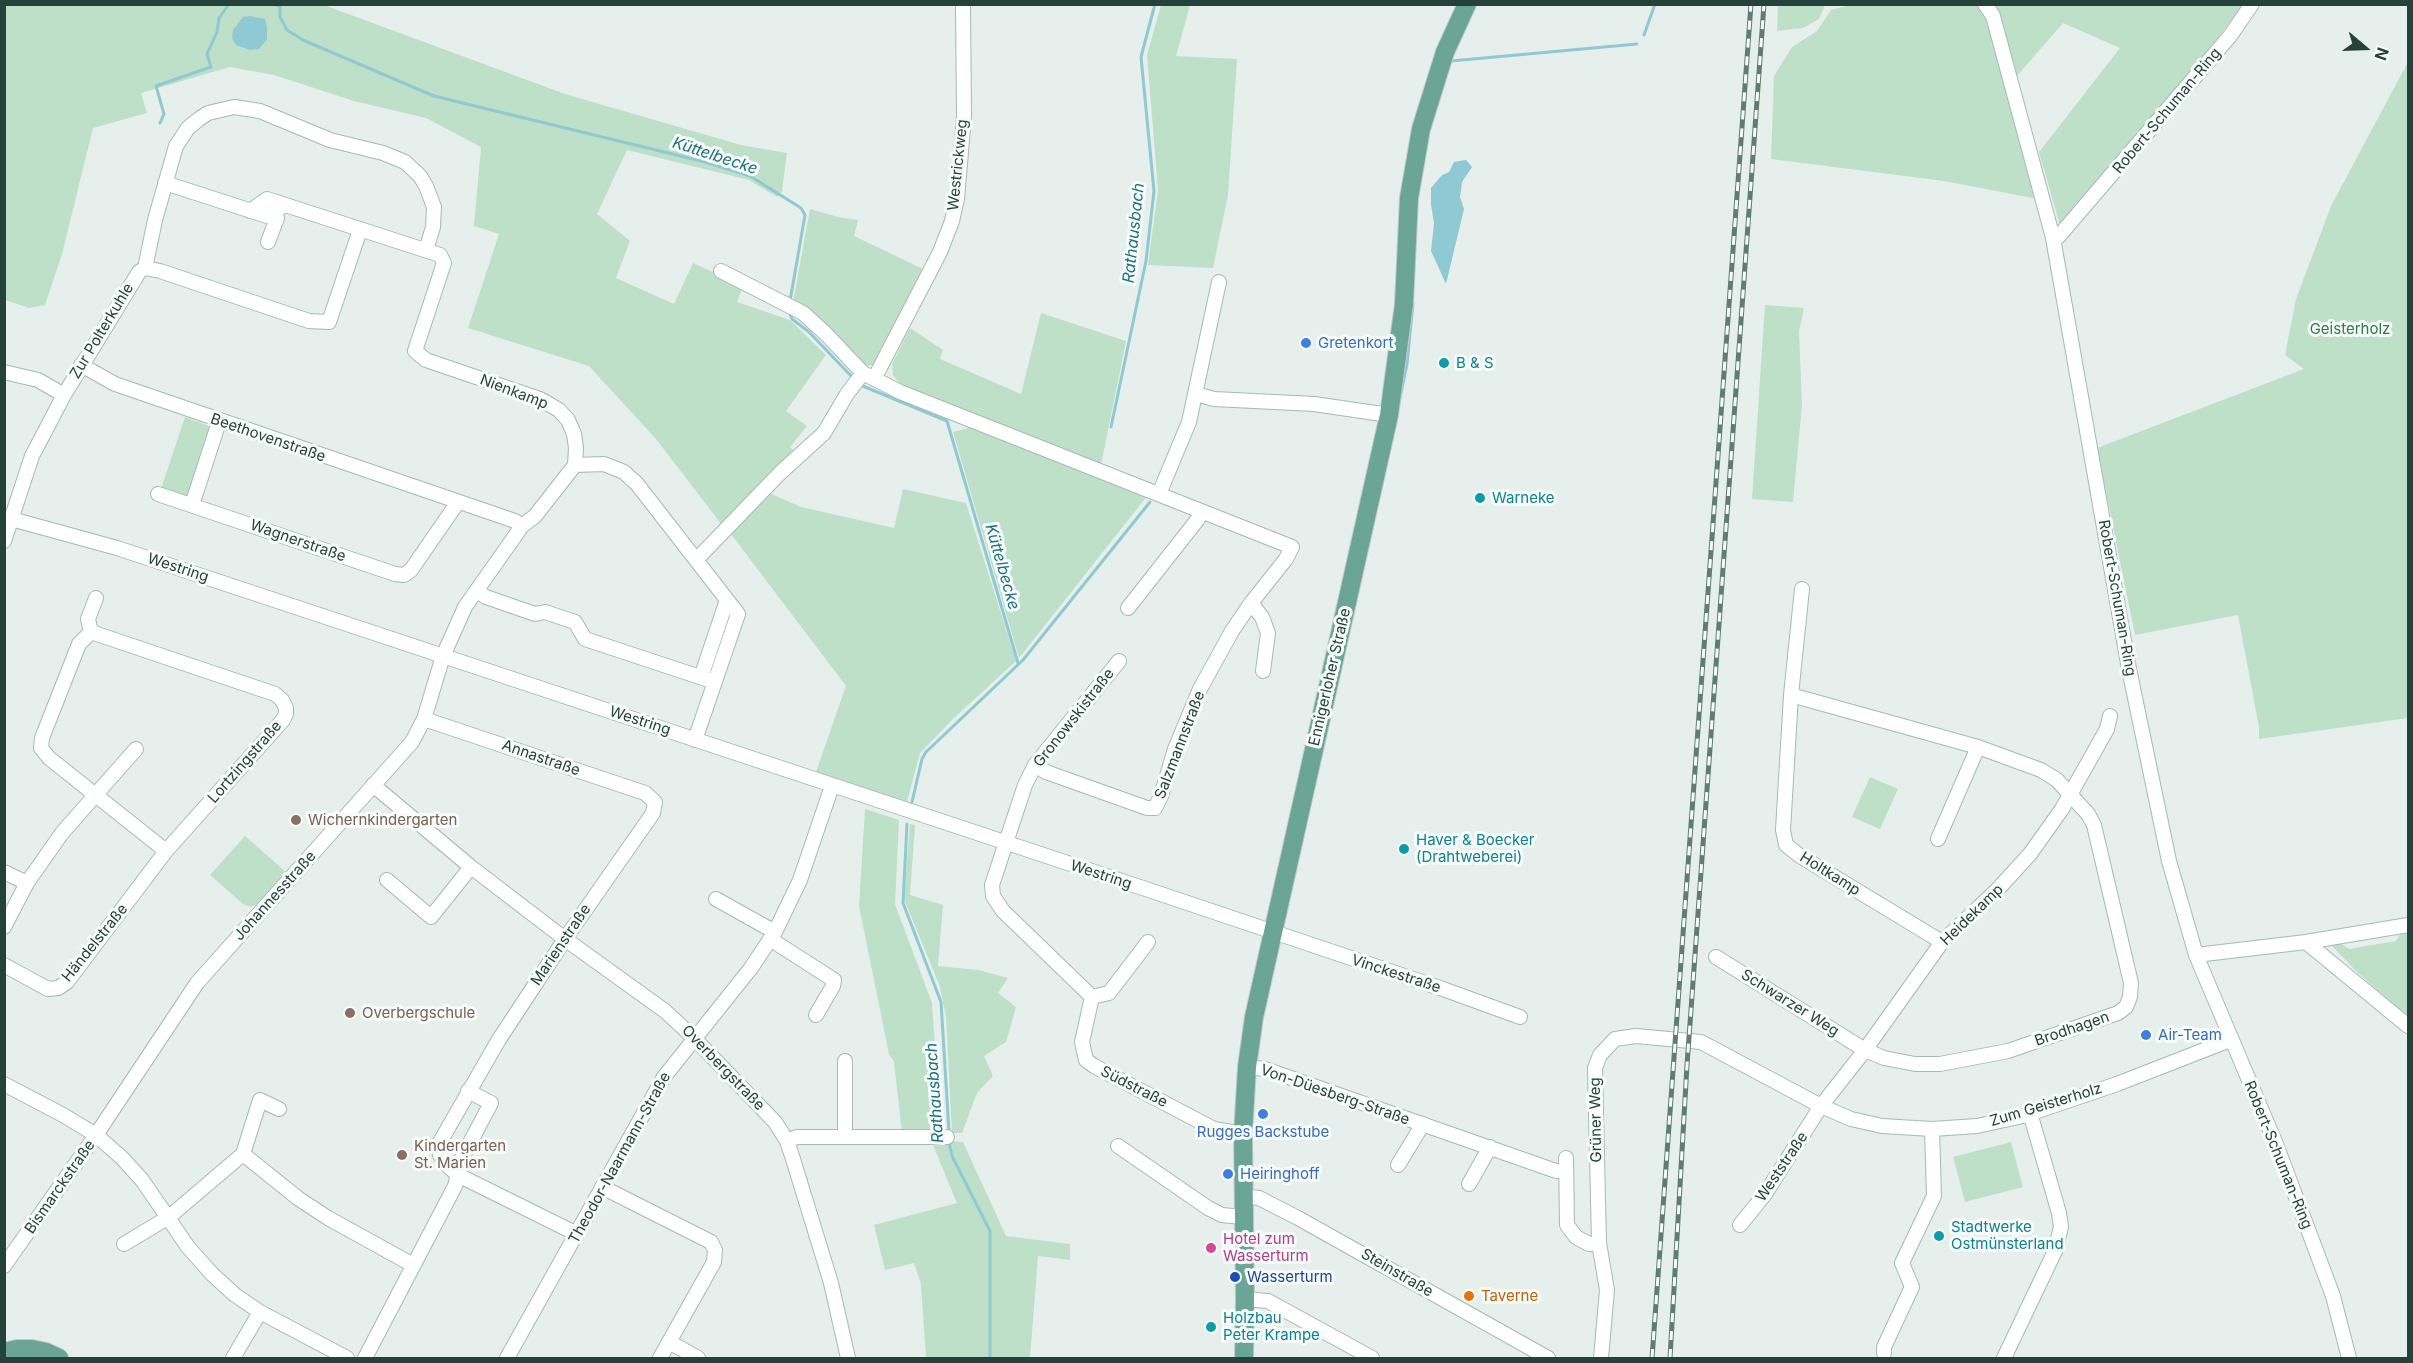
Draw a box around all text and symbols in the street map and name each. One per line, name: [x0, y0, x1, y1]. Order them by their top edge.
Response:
north arrow: [2335, 18, 2395, 78]
street label: Robert-Schuman-Ring: [2109, 45, 2225, 177]
text: N: [2371, 45, 2393, 63]
street label: Westrickweg: [944, 118, 972, 212]
water label: Küttelbecke: [670, 133, 760, 179]
water label: Rathausbach: [1119, 182, 1149, 284]
street label: Zur Polterkuhle: [66, 280, 138, 382]
park label: Geisterholz: [2310, 320, 2390, 338]
place label: Gretenkort: [1318, 334, 1393, 352]
marker: Gretenkort: [1299, 336, 1313, 350]
place label: B & S: [1456, 354, 1494, 372]
marker: B & S: [1437, 356, 1451, 370]
street label: Nienkamp: [477, 371, 551, 413]
street label: Beethovenstraße: [208, 410, 328, 466]
place label: Warneke: [1492, 489, 1555, 507]
marker: Warneke: [1473, 491, 1487, 505]
street label: Wagnerstraße: [248, 516, 348, 566]
street label: Robert-Schuman-Ring: [2094, 518, 2140, 678]
water label: Küttelbecke: [981, 522, 1023, 612]
street label: Westring: [145, 550, 211, 586]
street label: Ennigerloher Straße: [1305, 606, 1355, 748]
street label: Gronowskistraße: [1030, 665, 1118, 771]
street label: Salzmannstraße: [1151, 688, 1209, 802]
street label: Westring: [607, 703, 673, 739]
street label: Lortzingstraße: [204, 717, 286, 807]
street label: Annastraße: [500, 736, 582, 780]
place label: Wichernkindergarten: [308, 811, 457, 829]
marker: Wichernkindergarten: [289, 813, 303, 827]
place label: Haver & Boecker (Drahtweberei): [1416, 831, 1534, 866]
marker: Haver & Boecker (Drahtweberei): [1397, 842, 1411, 856]
street label: Johannesstraße: [230, 848, 320, 944]
street label: Holtkamp: [1796, 848, 1864, 900]
street label: Westring: [1068, 857, 1134, 893]
street label: Heidekamp: [1937, 881, 2007, 949]
street label: Händelstraße: [58, 900, 132, 986]
street label: Marienstraße: [527, 901, 595, 989]
street label: Vinckestraße: [1349, 951, 1443, 997]
street label: Schwarzer Weg: [1738, 966, 1842, 1040]
place label: Overbergschule: [362, 1004, 475, 1022]
marker: Overbergschule: [343, 1006, 357, 1020]
street label: Brodhagen: [2032, 1008, 2112, 1050]
street label: Overbergstraße: [678, 1022, 768, 1114]
place label: Air-Team: [2158, 1026, 2222, 1044]
marker: Air-Team: [2139, 1028, 2153, 1042]
water label: Rathausbach: [922, 1042, 948, 1144]
street label: Von-Düesberg-Straße: [1258, 1061, 1412, 1129]
street label: Südstraße: [1098, 1063, 1170, 1111]
street label: Theodor-Naarmann-Straße: [565, 1069, 675, 1247]
street label: Grüner Weg: [1586, 1077, 1606, 1163]
street label: Robert-Schuman-Ring: [2240, 1078, 2316, 1232]
street label: Zum Geisterholz: [1988, 1079, 2104, 1131]
marker: Rugges Backstube: [1256, 1107, 1270, 1121]
place label: Rugges Backstube: [1197, 1123, 1329, 1141]
street label: Weststraße: [1752, 1129, 1812, 1205]
street label: Bismarckstraße: [21, 1137, 99, 1237]
place label: Kindergarten St. Marien: [414, 1137, 506, 1172]
marker: Kindergarten St. Marien: [395, 1148, 409, 1162]
place label: Heiringhoff: [1240, 1165, 1319, 1183]
marker: Heiringhoff: [1221, 1167, 1235, 1181]
place label: Stadtwerke Ostmünsterland: [1951, 1218, 2064, 1253]
marker: Stadtwerke Ostmünsterland: [1932, 1229, 1946, 1243]
place label: Hotel zum Wasserturm: [1223, 1230, 1309, 1265]
marker: Hotel zum Wasserturm: [1204, 1241, 1218, 1255]
street label: Steinstraße: [1358, 1245, 1436, 1301]
place label: Wasserturm: [1247, 1268, 1333, 1286]
marker: Wasserturm: [1228, 1270, 1242, 1284]
place label: Taverne: [1481, 1287, 1538, 1305]
marker: Taverne: [1462, 1289, 1476, 1303]
place label: Holzbau Peter Krampe: [1223, 1309, 1320, 1344]
marker: Holzbau Peter Krampe: [1204, 1320, 1218, 1334]

